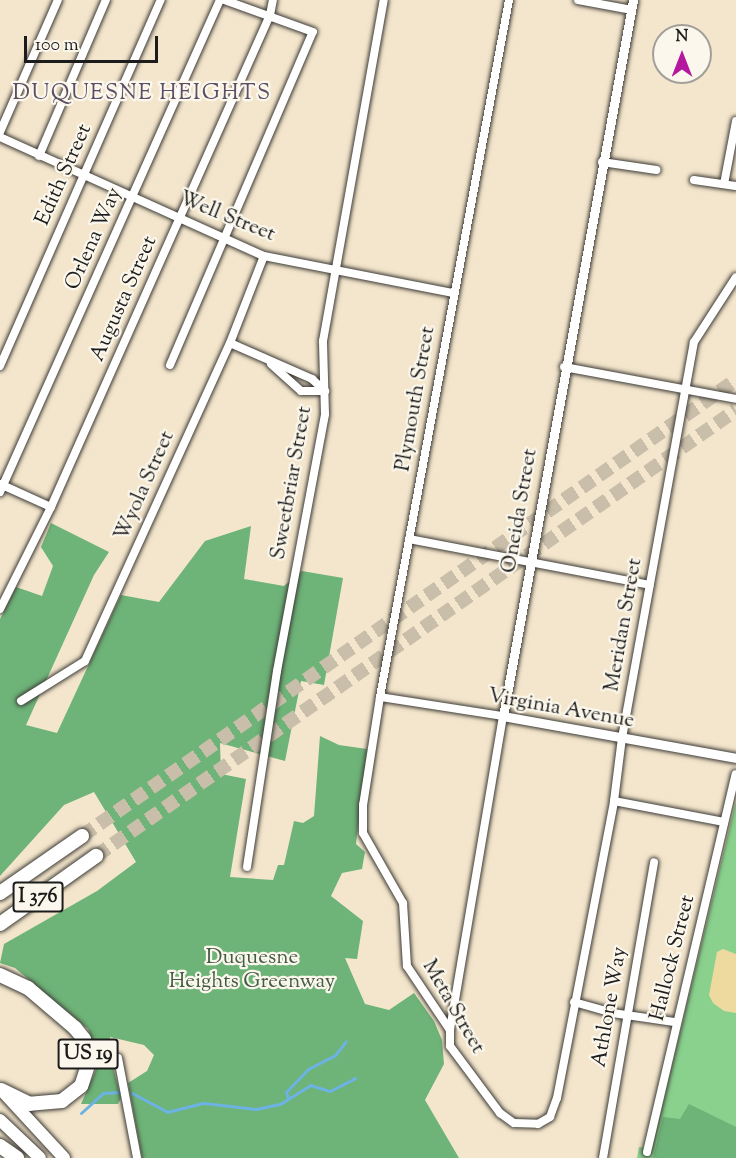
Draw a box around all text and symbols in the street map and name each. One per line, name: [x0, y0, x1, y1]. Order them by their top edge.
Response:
scale bar: [27, 24, 160, 62]
north arrow: [652, 24, 712, 84]
text: N: [676, 26, 688, 49]
text: 100 m: [35, 33, 79, 59]
district label: DUQUESNE HEIGHTS: [12, 82, 272, 108]
street label: Edith Street: [30, 120, 98, 230]
street label: Orlena Way: [60, 184, 128, 294]
street label: Well Street: [175, 186, 279, 248]
street label: Augusta Street: [85, 232, 163, 366]
street label: Plymouth Street: [391, 324, 441, 474]
street label: Sweetbriar Street: [266, 404, 318, 562]
street label: Wyola Street: [110, 427, 180, 545]
street label: Oneida Street: [497, 447, 543, 575]
street label: Meridan Street: [600, 556, 648, 694]
street label: Virginia Avenue: [486, 684, 636, 734]
road number: I 376: [12, 880, 63, 914]
street label: Hallock Street: [645, 892, 701, 1024]
park label: Duquesne Heights Greenway: [169, 945, 335, 995]
street label: Athlone Way: [587, 945, 633, 1069]
street label: Meta Street: [416, 956, 490, 1058]
road number: US 19: [56, 1037, 119, 1071]

